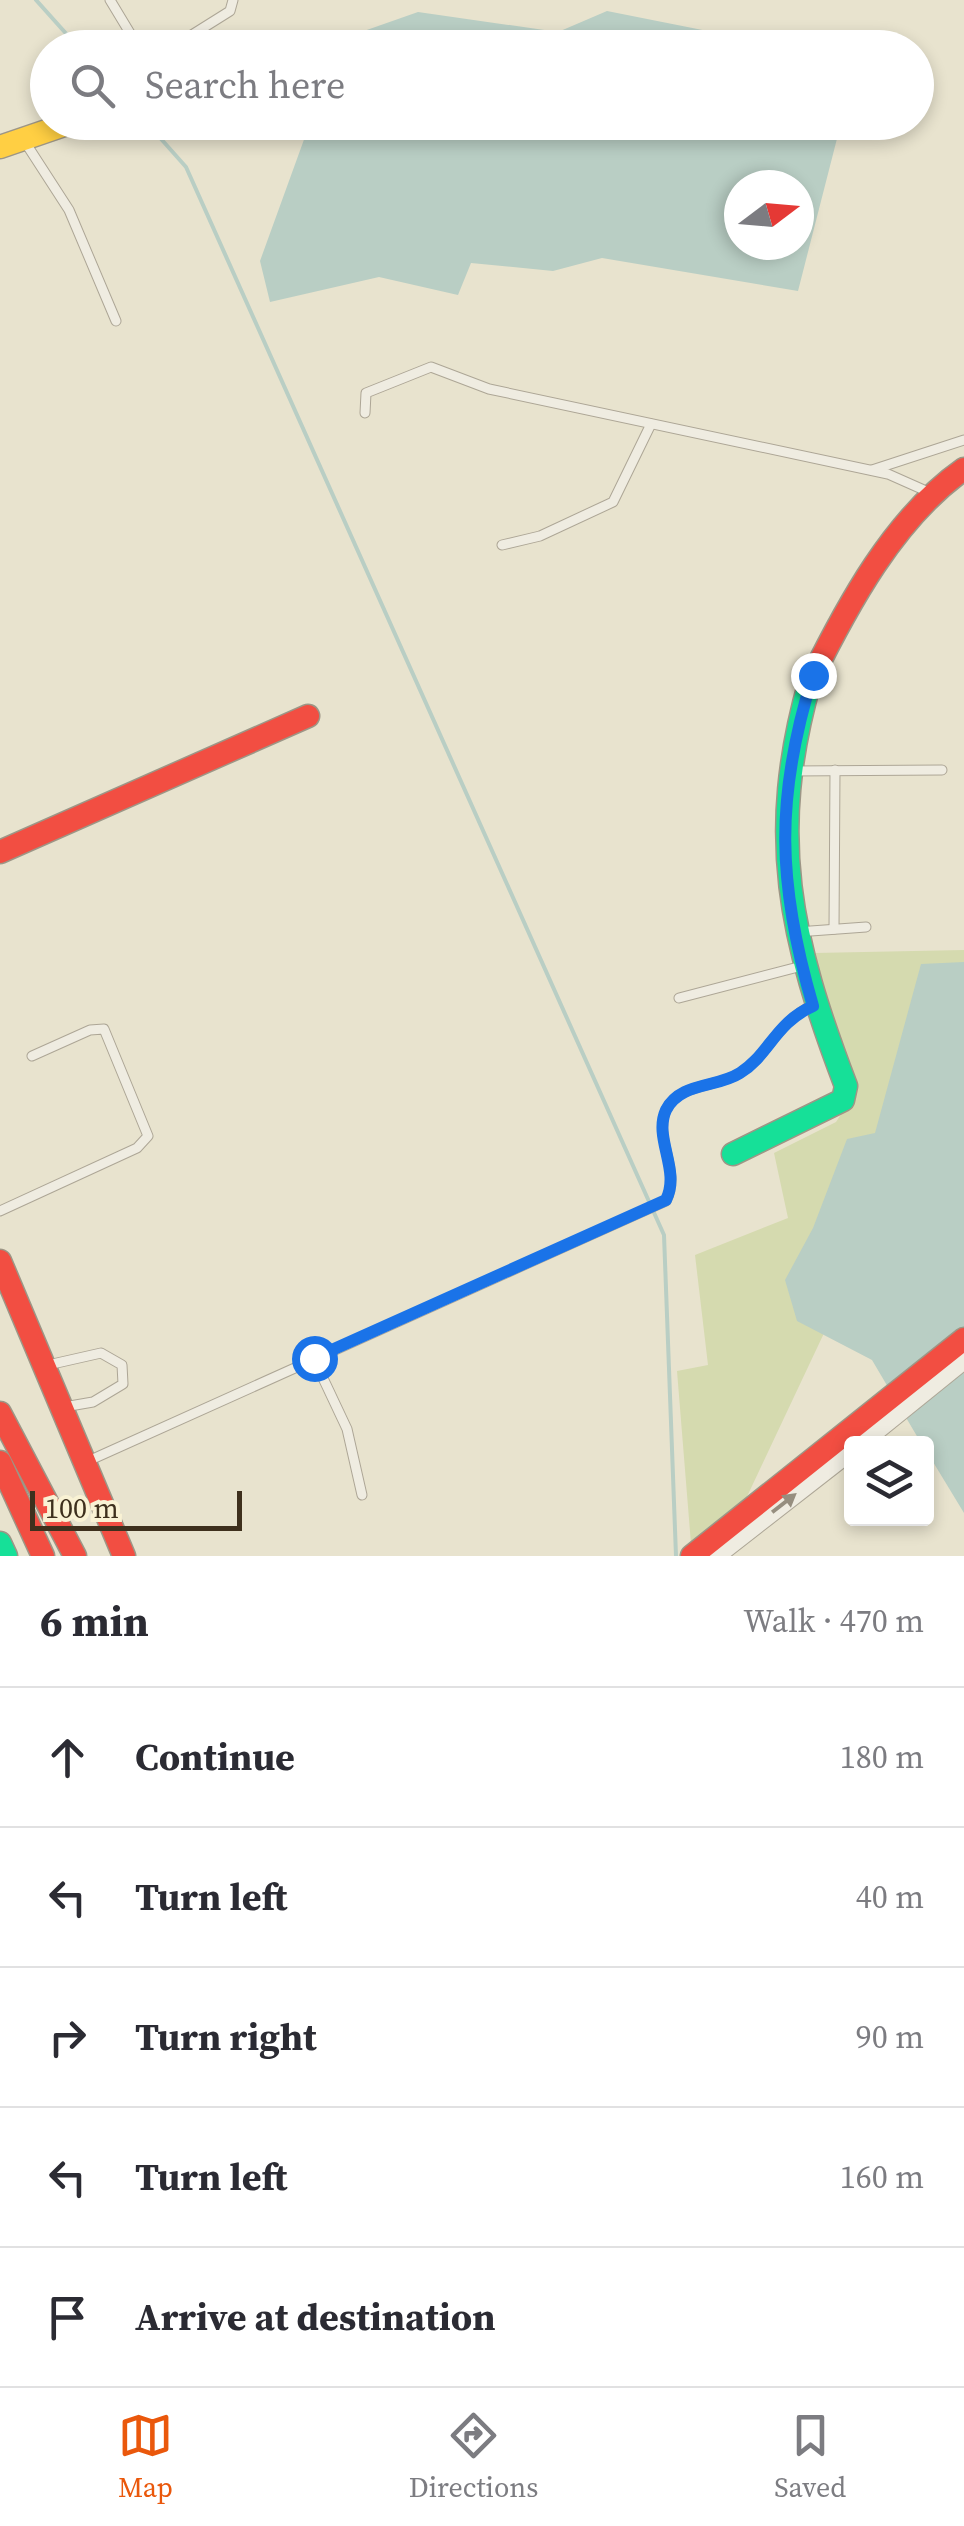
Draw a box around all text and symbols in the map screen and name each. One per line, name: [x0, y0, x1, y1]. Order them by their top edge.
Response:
search box: [30, 30, 934, 140]
icon: search: [65, 58, 120, 113]
text: Search here: [145, 59, 345, 111]
north arrow: [724, 170, 814, 260]
route end: [791, 653, 837, 699]
route start: [292, 1336, 338, 1382]
map controls: [844, 1436, 934, 1526]
button: layers: [844, 1436, 934, 1526]
scale bar: [30, 1486, 242, 1530]
text: 100 m: [45, 1489, 119, 1527]
one-way arrow: [771, 1493, 796, 1514]
text: 6 min: [40, 1592, 149, 1650]
text: Walk · 470 m: [743, 1599, 924, 1643]
icon: ahead: [40, 1730, 95, 1785]
text: Continue: [135, 1731, 295, 1783]
text: 180 m: [840, 1735, 924, 1779]
icon: left: [40, 1870, 95, 1925]
text: Turn left: [135, 1871, 287, 1923]
text: 40 m: [856, 1875, 924, 1919]
icon: right: [40, 2010, 95, 2065]
text: Turn right: [135, 2011, 317, 2063]
text: 90 m: [856, 2015, 924, 2059]
icon: left: [40, 2150, 95, 2205]
text: Turn left: [135, 2151, 287, 2203]
text: 160 m: [840, 2155, 924, 2199]
icon: arrive: [40, 2290, 95, 2345]
text: Arrive at destination: [135, 2291, 496, 2343]
tab: Map: [118, 2408, 173, 2506]
tab: Directions: [409, 2408, 538, 2506]
tab: Saved: [774, 2408, 846, 2506]

